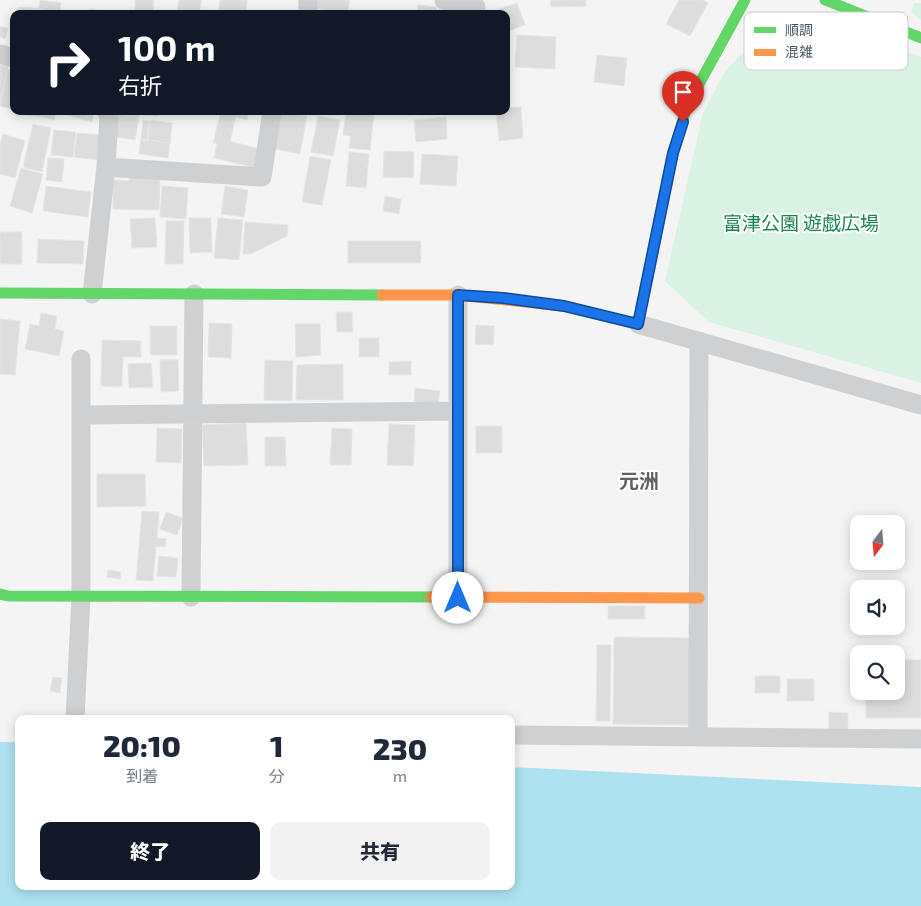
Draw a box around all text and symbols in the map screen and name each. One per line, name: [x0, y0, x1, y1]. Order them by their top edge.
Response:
legend: [744, 12, 908, 70]
text: 順調: [785, 21, 813, 38]
text: 100 m: [118, 26, 216, 68]
icon: right: [35, 30, 100, 95]
text: 混雑: [785, 43, 813, 60]
pin: [662, 71, 704, 122]
text: 右折: [118, 72, 162, 98]
icon: arrive: [669, 78, 697, 106]
park label: 富津公園 遊戯広場: [723, 211, 879, 234]
district label: 元洲: [619, 468, 659, 492]
north arrow: [850, 515, 905, 570]
map controls: [850, 515, 905, 700]
position arrow: [431, 571, 483, 623]
button: sound: [850, 580, 905, 635]
button: search: [850, 645, 905, 700]
text: 20:10: [103, 727, 181, 763]
text: 1: [270, 727, 284, 763]
text: 230: [373, 730, 427, 766]
text: 到着: [126, 766, 158, 785]
text: 分: [269, 766, 285, 785]
text: m: [393, 766, 407, 785]
button: 終了: [40, 822, 260, 880]
button: 共有: [270, 822, 490, 880]

